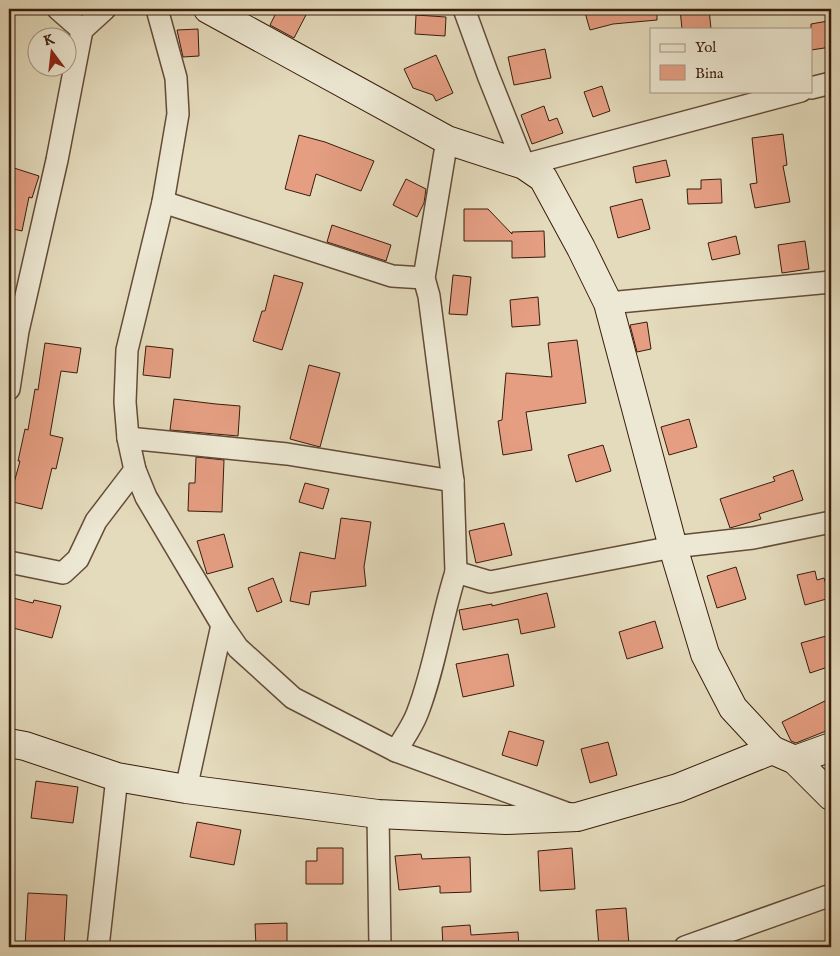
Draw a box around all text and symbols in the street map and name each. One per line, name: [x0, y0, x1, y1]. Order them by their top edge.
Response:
north arrow: [28, 28, 78, 78]
legend: [650, 28, 812, 92]
text: K: [42, 30, 57, 50]
text: Yol: [695, 38, 717, 57]
text: Bina: [695, 64, 724, 83]

